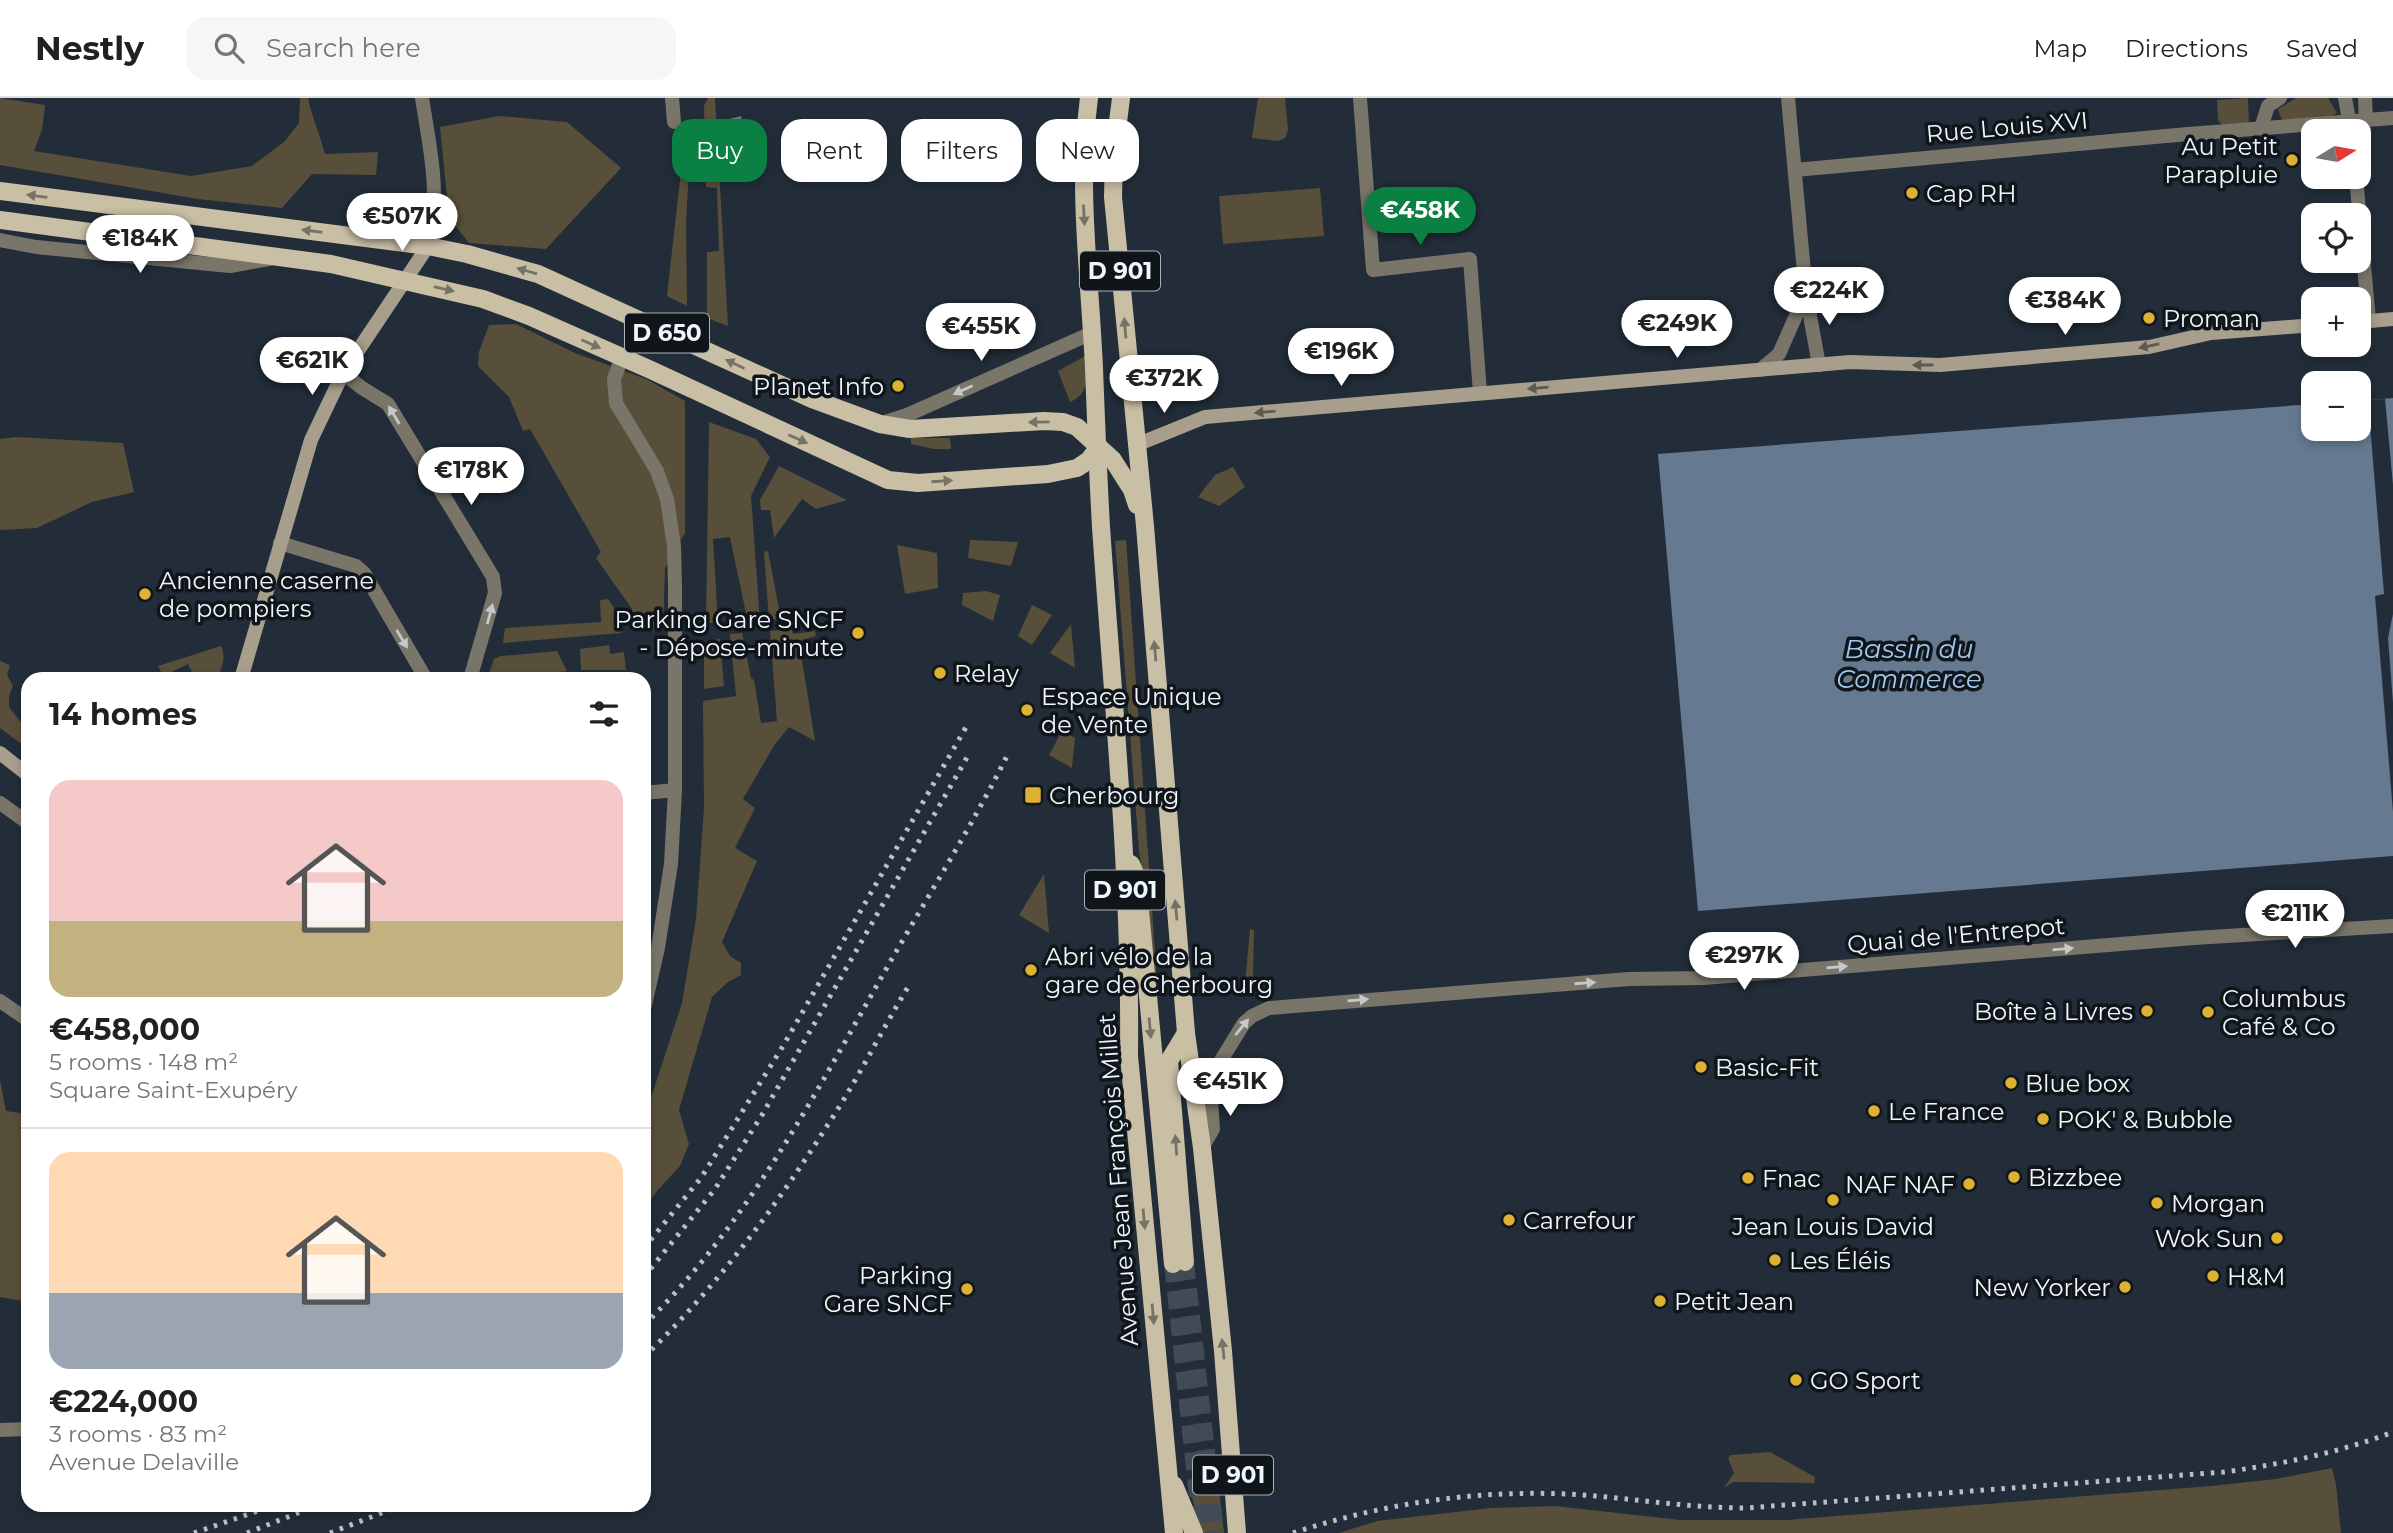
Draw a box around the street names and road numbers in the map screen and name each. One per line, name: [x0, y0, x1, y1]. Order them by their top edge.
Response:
street label: Rue Louis XVI: [1925, 105, 2089, 149]
road number: D 901: [1080, 252, 1160, 290]
road number: D 650: [625, 314, 709, 352]
road number: D 901: [1085, 870, 1165, 910]
street label: Quai de l'Entrepot: [1846, 911, 2066, 959]
street label: Avenue Jean François Millet: [1092, 1013, 1144, 1347]
road number: D 901: [1193, 1456, 1273, 1494]

